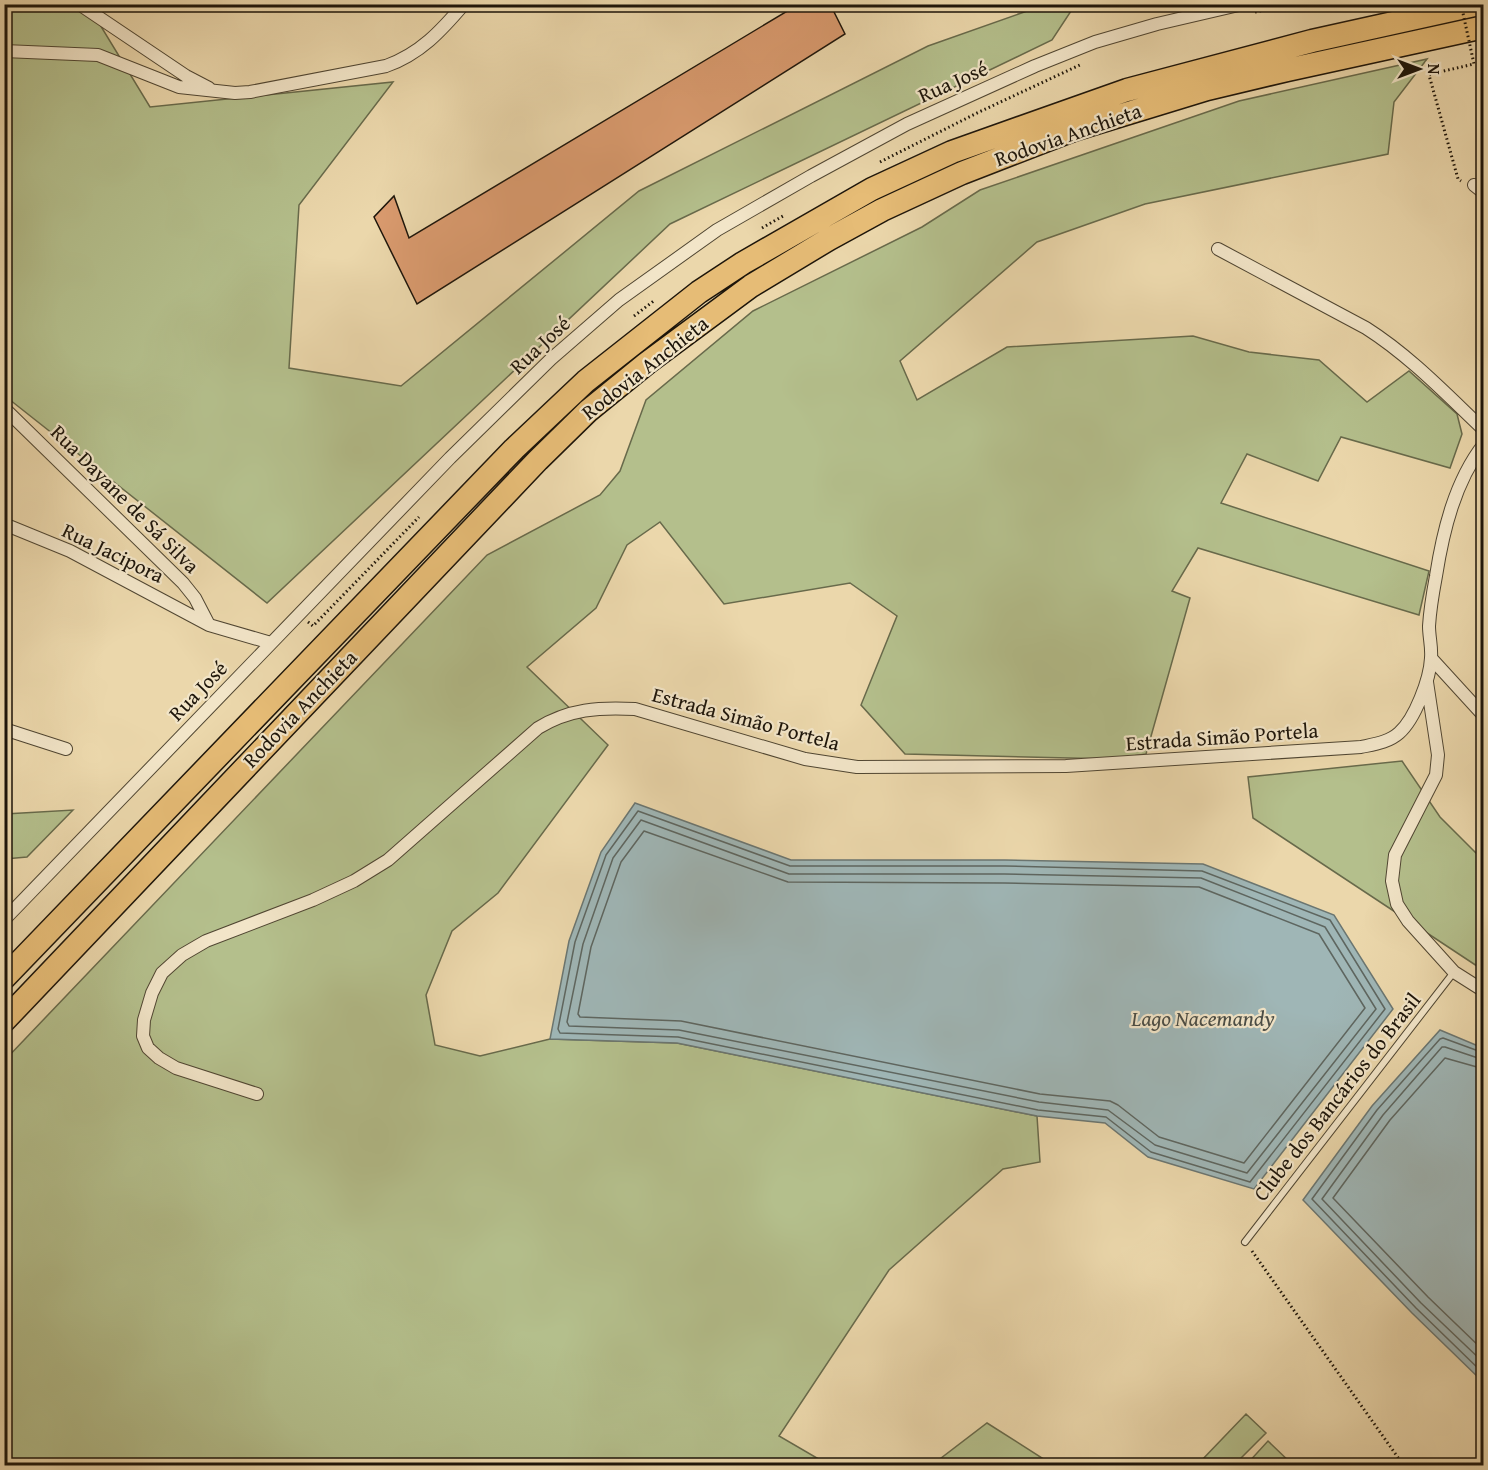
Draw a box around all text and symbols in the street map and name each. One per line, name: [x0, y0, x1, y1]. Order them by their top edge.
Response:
north arrow: [1389, 39, 1449, 99]
street label: Rua José: [913, 52, 993, 111]
text: N: [1422, 64, 1446, 75]
street label: Rodovia Anchieta: [990, 95, 1146, 174]
street label: Rua José: [502, 308, 577, 381]
street label: Rodovia Anchieta: [575, 308, 715, 427]
street label: Rua Dayane de Sá Silva: [44, 417, 207, 580]
street label: Rua Jacipora: [57, 514, 170, 591]
street label: Rodovia Anchieta: [235, 643, 364, 775]
street label: Rua José: [161, 653, 234, 728]
street label: Estrada Simão Portela: [649, 679, 843, 758]
street label: Estrada Simão Portela: [1125, 714, 1319, 759]
street label: Clube dos Bancários do Brasil: [1245, 986, 1428, 1207]
water label: Lago Nacemandy: [1130, 1002, 1275, 1034]

